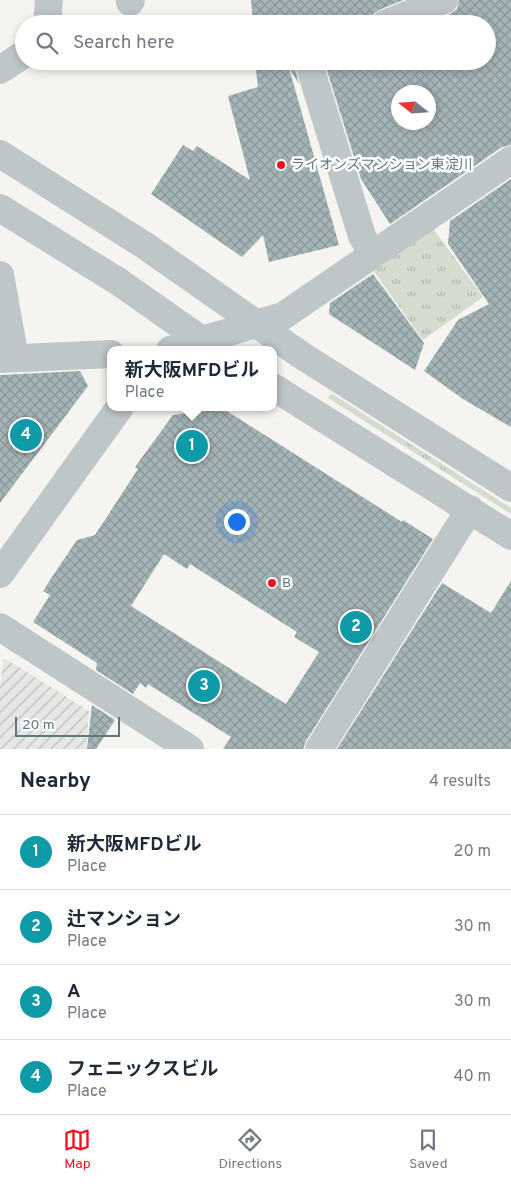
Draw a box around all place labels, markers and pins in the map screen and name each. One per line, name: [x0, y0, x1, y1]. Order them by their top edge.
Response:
place label: ライオンズマンション東淀川: [291, 156, 473, 174]
marker: ライオンズマンション東淀川: [275, 159, 287, 171]
pin: 4: [10, 416, 42, 454]
pin: 1: [176, 427, 208, 465]
place label: B: [282, 575, 291, 592]
marker: B: [266, 577, 278, 589]
pin: 2: [340, 608, 372, 646]
pin: 3: [188, 667, 220, 705]

